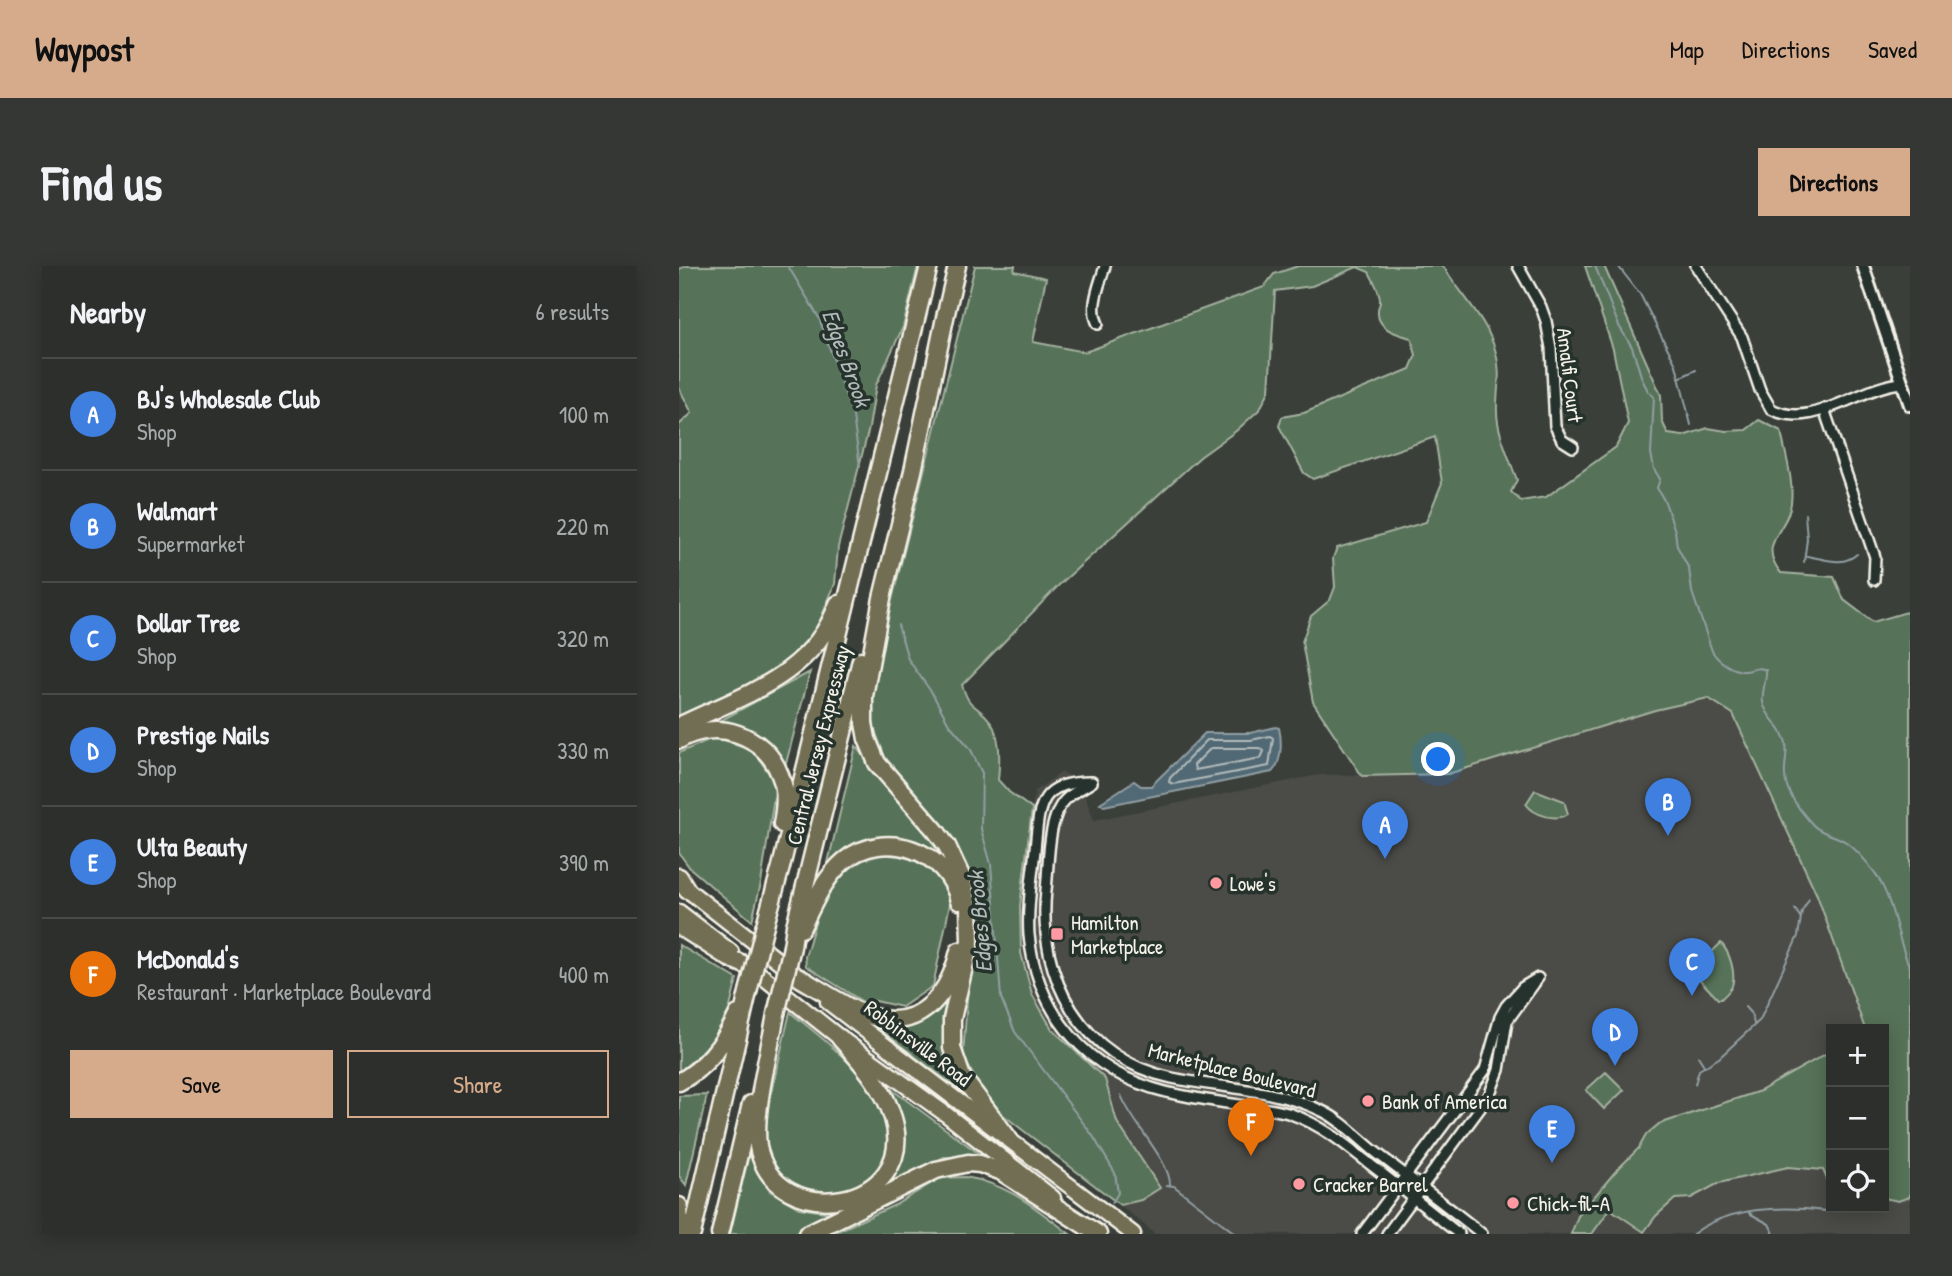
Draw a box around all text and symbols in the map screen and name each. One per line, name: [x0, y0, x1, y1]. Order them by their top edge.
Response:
text: Waypost: [35, 27, 134, 71]
text: Map: [1670, 33, 1704, 65]
text: Directions: [1742, 33, 1830, 65]
text: Saved: [1868, 33, 1917, 65]
button: Directions: [1758, 148, 1910, 216]
text: Find us: [42, 149, 162, 215]
text: Nearby: [70, 292, 146, 332]
text: 6 results: [536, 296, 609, 327]
water label: Edges Brook: [814, 305, 880, 414]
street label: Amalfi Court: [1550, 326, 1590, 425]
text: BJ's Wholesale Club: [137, 381, 320, 416]
text: A: [87, 399, 99, 430]
text: 100 m: [559, 399, 609, 430]
text: Shop: [137, 416, 176, 447]
text: Walmart: [137, 493, 217, 528]
text: B: [87, 511, 99, 542]
text: 220 m: [556, 511, 609, 542]
text: Supermarket: [137, 528, 245, 559]
text: Dollar Tree: [137, 605, 240, 640]
text: C: [87, 623, 99, 654]
text: 320 m: [557, 623, 609, 654]
text: Shop: [137, 640, 176, 671]
street label: Central Jersey Expressway: [779, 642, 857, 848]
text: Prestige Nails: [137, 717, 269, 752]
text: D: [88, 735, 98, 766]
text: 330 m: [557, 735, 609, 766]
your location: [1421, 742, 1455, 776]
text: Shop: [137, 752, 176, 783]
pin: B: [1645, 778, 1691, 836]
pin: A: [1362, 801, 1408, 859]
text: Ulta Beauty: [137, 829, 247, 864]
text: E: [88, 847, 98, 878]
text: 390 m: [559, 847, 609, 878]
text: Shop: [137, 864, 176, 895]
water label: Edges Brook: [959, 868, 1000, 974]
place label: Lowe's: [1230, 869, 1276, 898]
marker: Lowe's: [1208, 875, 1224, 891]
place label: Hamilton Marketplace: [1071, 908, 1163, 961]
marker: Hamilton Marketplace: [1049, 926, 1065, 942]
pin: C: [1669, 938, 1715, 996]
text: McDonald's: [137, 941, 239, 976]
text: F: [89, 959, 97, 990]
text: 400 m: [559, 959, 609, 990]
text: Restaurant · Marketplace Boulevard: [137, 976, 431, 1007]
street label: Robbinsville Road: [858, 993, 978, 1093]
pin: D: [1592, 1008, 1638, 1066]
map controls: [1826, 1024, 1889, 1213]
button: +: [1826, 1024, 1889, 1087]
street label: Marketplace Boulevard: [1145, 1035, 1319, 1105]
button: Save: [70, 1050, 333, 1118]
button: Share: [347, 1050, 609, 1118]
place label: Bank of America: [1382, 1087, 1507, 1116]
button: −: [1826, 1087, 1889, 1150]
marker: Bank of America: [1360, 1093, 1376, 1109]
pin: F: [1228, 1098, 1274, 1156]
pin: E: [1529, 1105, 1575, 1163]
button: locate: [1826, 1150, 1889, 1213]
place label: Cracker Barrel: [1313, 1170, 1428, 1199]
marker: Cracker Barrel: [1291, 1176, 1307, 1192]
place label: Chick-fil-A: [1527, 1189, 1610, 1218]
marker: Chick-fil-A: [1505, 1195, 1521, 1211]

